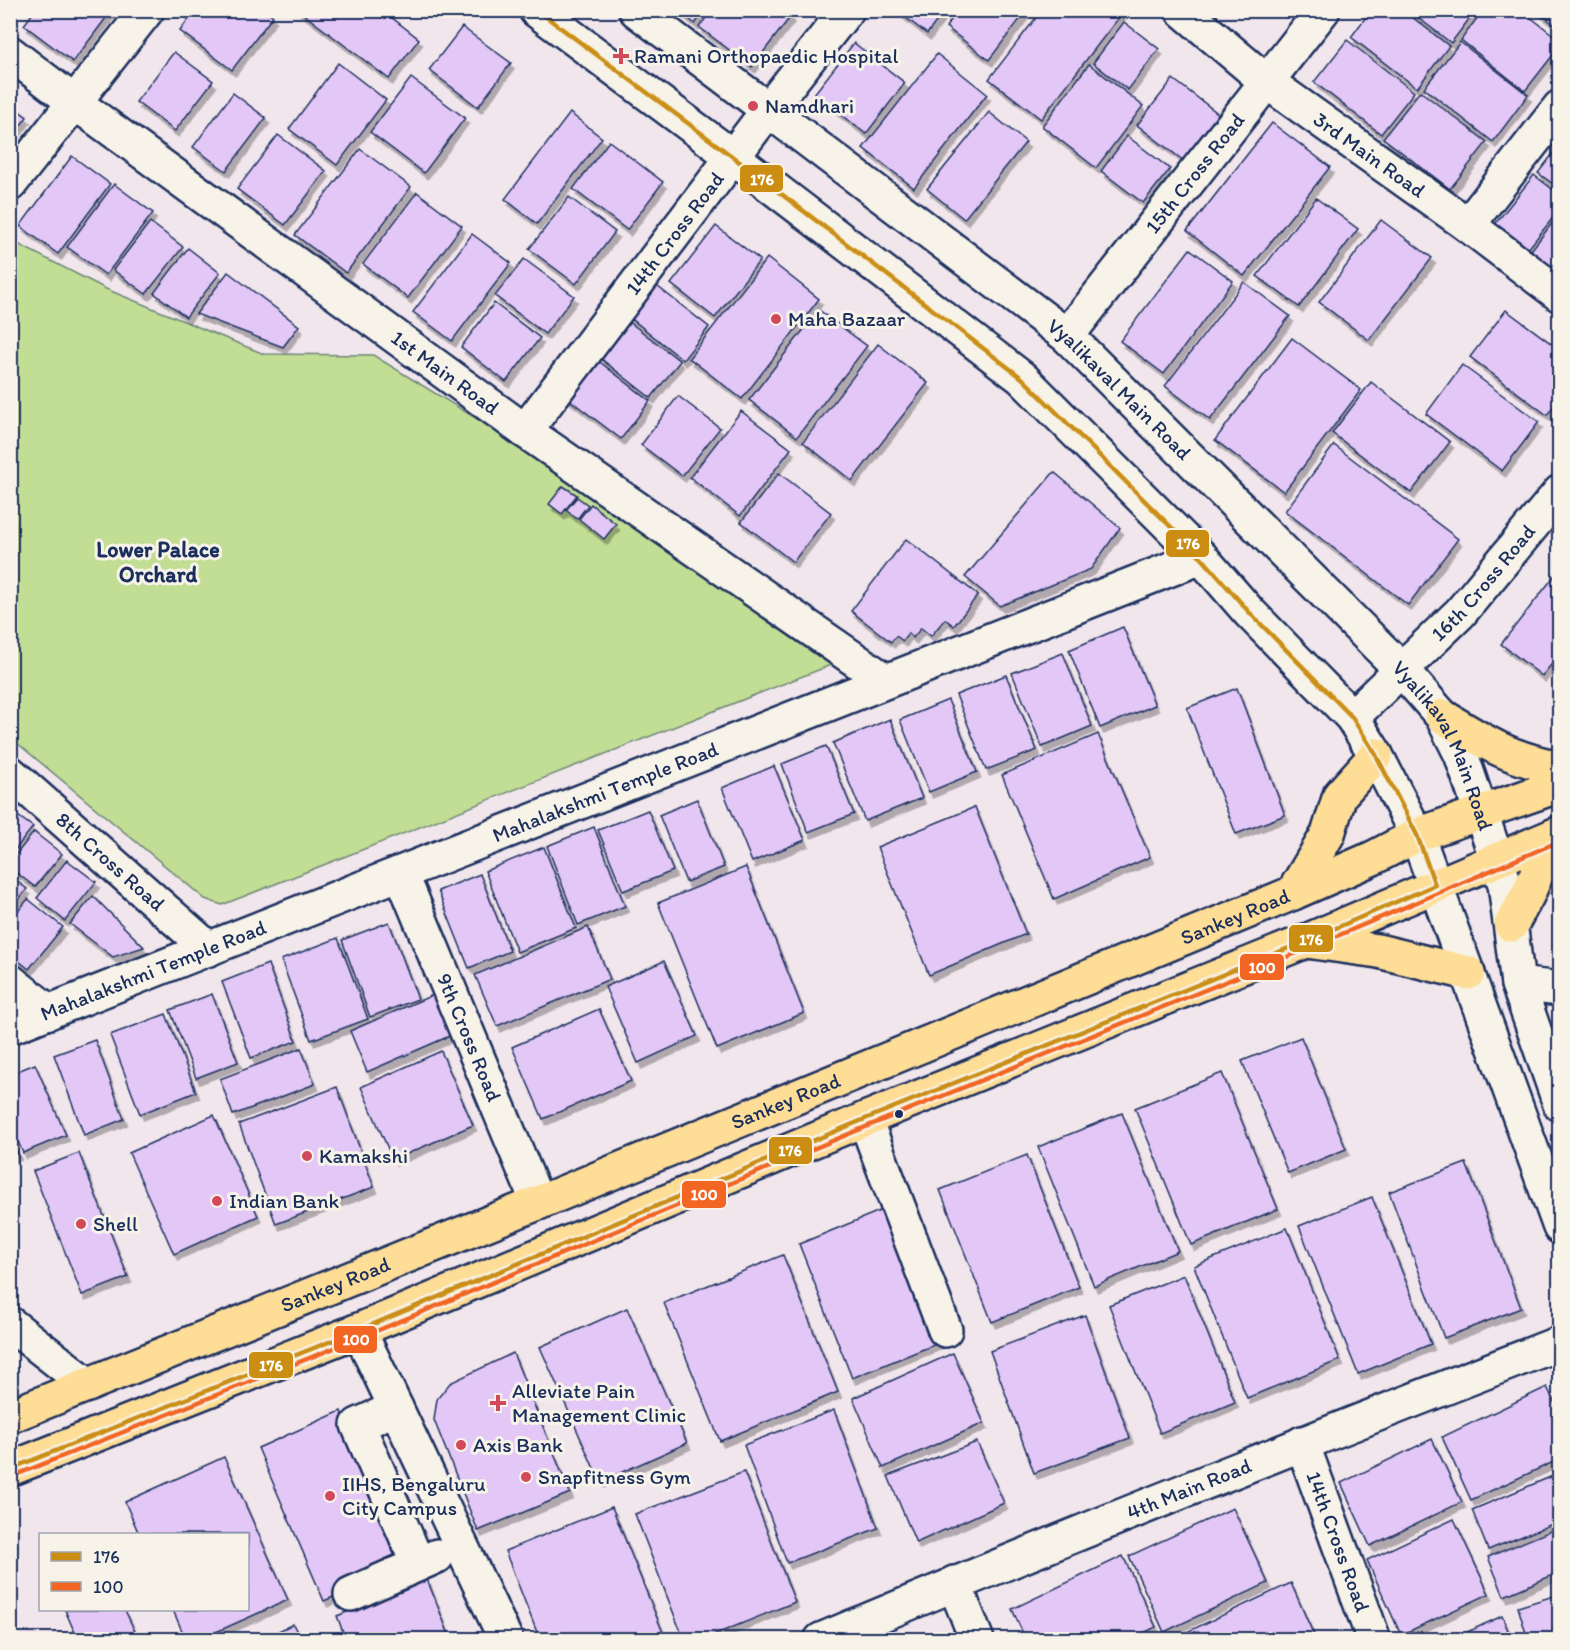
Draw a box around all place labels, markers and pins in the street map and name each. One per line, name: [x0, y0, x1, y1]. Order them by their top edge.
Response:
place label: Ramani Orthopaedic Hospital: [634, 43, 899, 68]
marker: Ramani Orthopaedic Hospital: [612, 47, 630, 65]
place label: Namdhari: [765, 93, 854, 118]
marker: Namdhari: [746, 99, 760, 113]
place label: Maha Bazaar: [788, 306, 906, 331]
marker: Maha Bazaar: [769, 312, 783, 326]
unlabelled marker: [893, 1108, 905, 1120]
place label: Kamakshi: [319, 1143, 408, 1168]
marker: Kamakshi: [300, 1149, 314, 1163]
place label: Indian Bank: [229, 1188, 340, 1213]
marker: Indian Bank: [210, 1194, 224, 1208]
place label: Shell: [93, 1211, 138, 1236]
marker: Shell: [74, 1217, 88, 1231]
place label: Alleviate Pain Management Clinic: [512, 1378, 686, 1427]
marker: Alleviate Pain Management Clinic: [489, 1394, 507, 1412]
place label: Axis Bank: [473, 1432, 563, 1457]
marker: Axis Bank: [454, 1438, 468, 1452]
place label: Snapfitness Gym: [538, 1464, 691, 1489]
marker: Snapfitness Gym: [519, 1470, 533, 1484]
place label: IIHS, Bengaluru City Campus: [342, 1471, 486, 1520]
marker: IIHS, Bengaluru City Campus: [323, 1489, 337, 1503]

